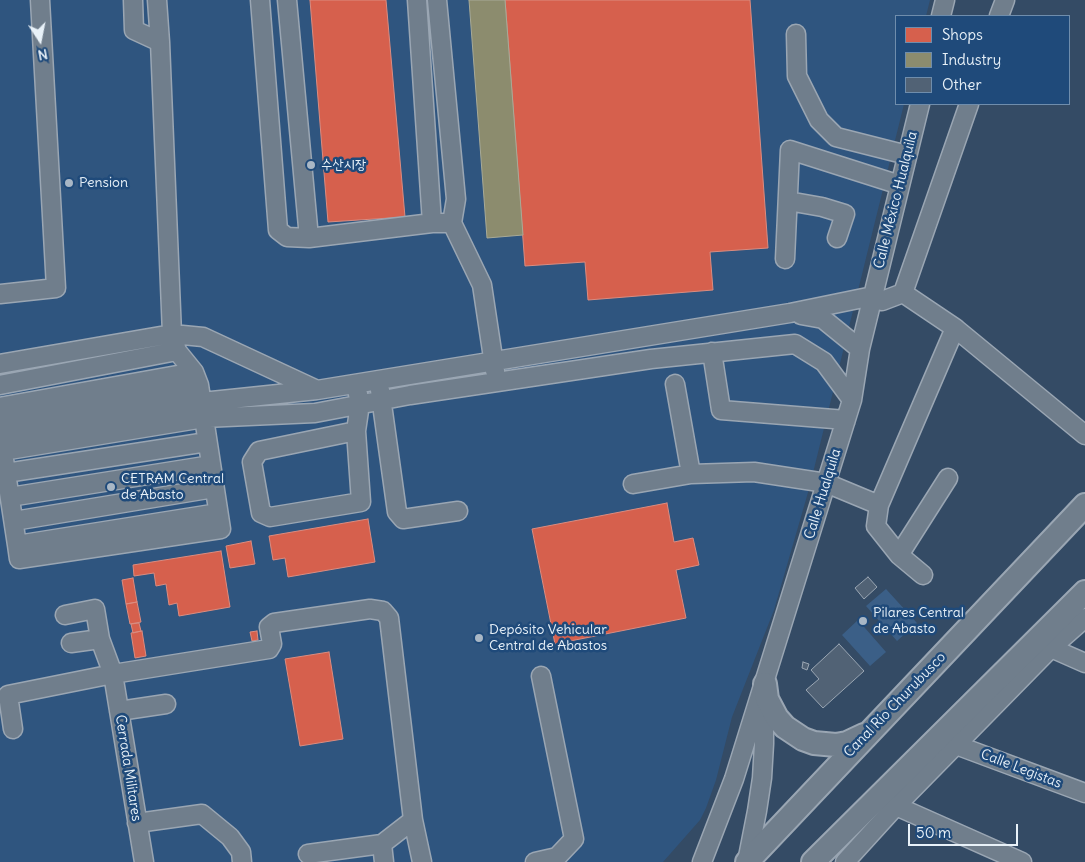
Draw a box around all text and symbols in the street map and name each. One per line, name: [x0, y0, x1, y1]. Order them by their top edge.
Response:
north arrow: [15, 15, 65, 65]
legend: [895, 15, 1070, 105]
text: Shops: [942, 25, 983, 44]
text: N: [36, 45, 49, 64]
text: Industry: [942, 50, 1001, 69]
text: Other: [942, 75, 982, 94]
street label: Calle México Hualquila: [871, 130, 921, 270]
place label: 수산시장: [321, 157, 366, 173]
marker: 수산시장: [305, 159, 317, 171]
place label: Pension: [79, 175, 128, 191]
marker: Pension: [63, 177, 75, 189]
street label: Calle Hualquila: [801, 447, 845, 541]
place label: CETRAM Central de Abasto: [121, 471, 224, 504]
marker: CETRAM Central de Abasto: [105, 481, 117, 493]
place label: Pilares Central de Abasto: [873, 605, 964, 638]
marker: Pilares Central de Abasto: [857, 615, 869, 627]
place label: Depósito Vehicular Central de Abastos: [489, 622, 607, 654]
marker: Depósito Vehicular Central de Abastos: [473, 632, 485, 644]
street label: Canal Río Churubusco: [841, 649, 949, 761]
street label: Cerrada Militares: [111, 713, 145, 823]
street label: Calle Legistas: [978, 746, 1064, 792]
scale bar: [910, 814, 1020, 846]
text: 50 m: [916, 823, 951, 842]

